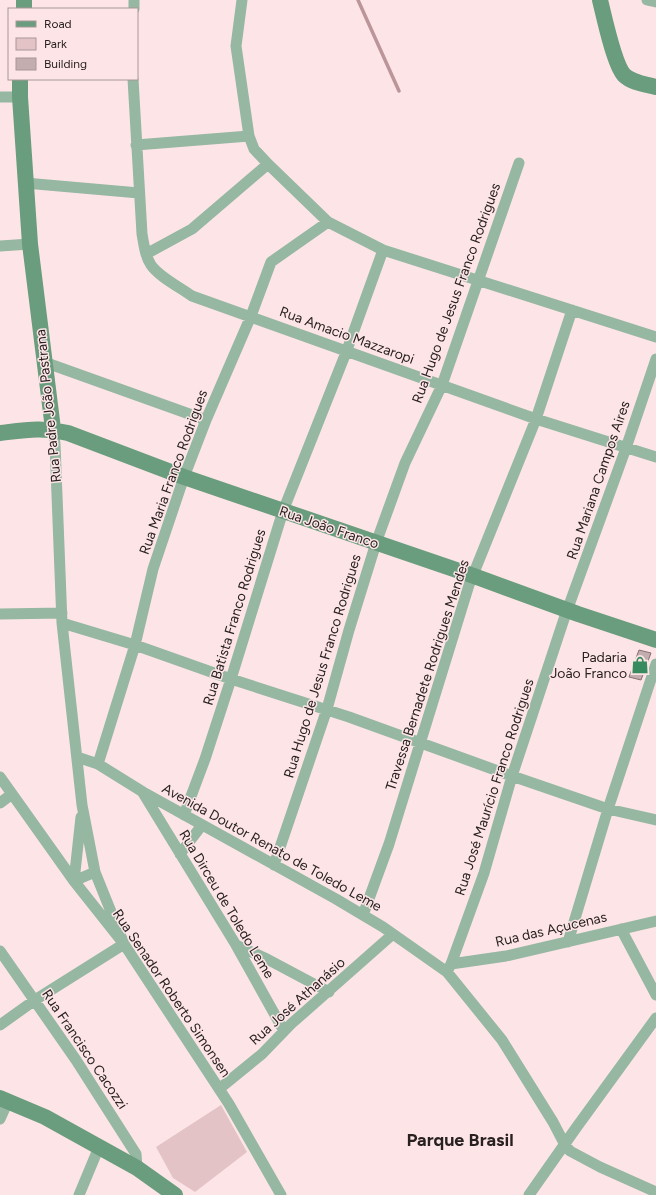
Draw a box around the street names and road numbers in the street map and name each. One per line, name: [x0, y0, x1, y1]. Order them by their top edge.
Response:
street label: Rua Hugo de Jesus Franco Rodrigues: [409, 181, 504, 406]
street label: Rua Amacio Mazzaropi: [277, 303, 417, 368]
street label: Rua Padre João Pastrana: [32, 328, 65, 483]
street label: Rua Maria Franco Rodrigues: [136, 387, 211, 557]
street label: Rua Mariana Campos Aires: [563, 399, 634, 562]
street label: Rua João Franco: [277, 502, 381, 552]
street label: Rua Batista Franco Rodrigues: [200, 527, 269, 707]
street label: Rua Hugo de Jesus Franco Rodrigues: [280, 552, 365, 780]
street label: Travessa Bernadete Rodrigues Mendes: [382, 558, 473, 793]
street label: Rua José Maurício Franco Rodrigues: [451, 677, 538, 898]
street label: Avenida Doutor Renato de Toledo Leme: [159, 780, 385, 915]
street label: Rua Dirceu de Toledo Leme: [175, 827, 278, 982]
street label: Rua Senador Roberto Simonsen: [109, 906, 234, 1081]
street label: Rua das Açucenas: [494, 908, 609, 951]
street label: Rua José Athanásio: [246, 954, 349, 1049]
street label: Rua Francisco Cacozzi: [38, 986, 131, 1112]

